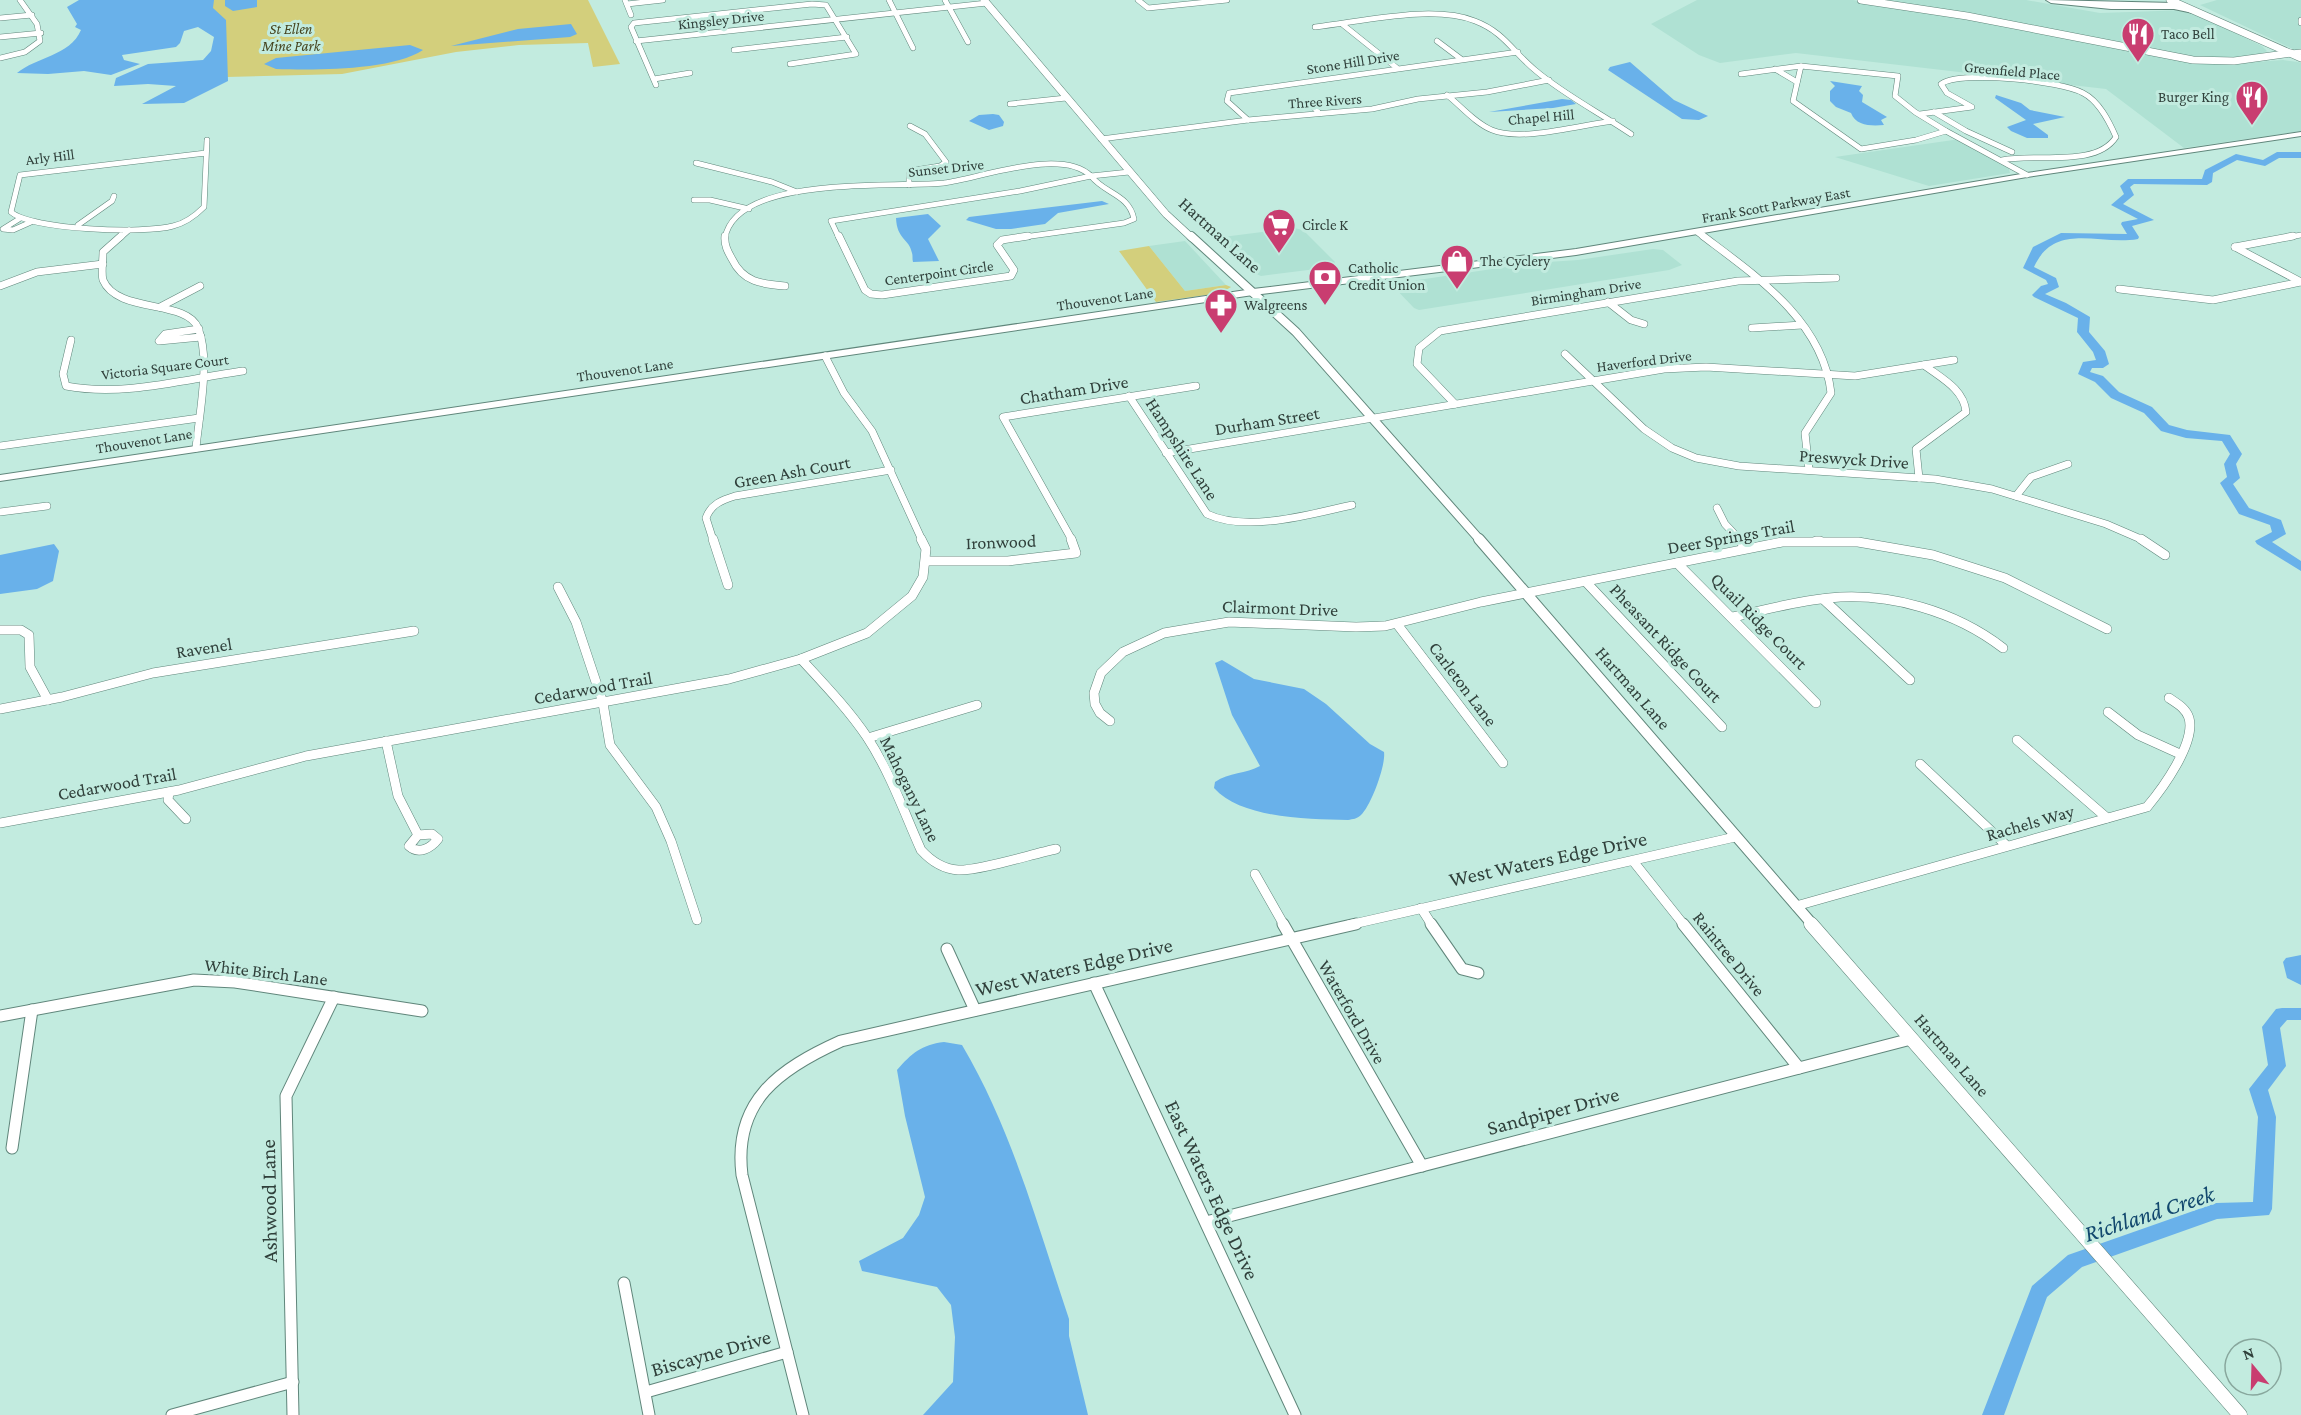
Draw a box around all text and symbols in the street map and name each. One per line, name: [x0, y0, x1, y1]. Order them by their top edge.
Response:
street label: Kingsley Drive: [677, 7, 765, 33]
restaurant icon: Taco Bell: [2120, 16, 2156, 63]
park label: St Ellen Mine Park: [261, 21, 322, 54]
place label: Taco Bell: [2161, 26, 2215, 42]
street label: Stone Hill Drive: [1305, 47, 1401, 77]
street label: Greenfield Place: [1963, 59, 2061, 83]
restaurant icon: Burger King: [2234, 79, 2270, 126]
place label: Burger King: [2158, 89, 2229, 106]
street label: Three Rivers: [1288, 90, 1363, 112]
street label: Chapel Hill: [1507, 106, 1575, 129]
street label: Arly Hill: [25, 146, 76, 169]
street label: Sunset Drive: [907, 156, 985, 180]
street label: Frank Scott Parkway East: [1700, 184, 1853, 227]
street label: Hartman Lane: [1175, 193, 1265, 277]
supermarket icon: Circle K: [1261, 207, 1297, 254]
place label: Circle K: [1302, 217, 1348, 233]
shop icon: The Cyclery: [1439, 243, 1475, 290]
place label: The Cyclery: [1480, 253, 1550, 270]
street label: Centerpoint Circle: [884, 257, 995, 290]
bank icon: Catholic Credit Union: [1307, 259, 1343, 306]
place label: Catholic Credit Union: [1348, 260, 1425, 293]
street label: Birmingham Drive: [1530, 275, 1643, 310]
street label: Thouvenot Lane: [1056, 284, 1155, 314]
pharmacy icon: Walgreens: [1203, 287, 1239, 334]
place label: Walgreens: [1244, 297, 1307, 314]
street label: Haverford Drive: [1596, 347, 1693, 375]
street label: Victoria Square Court: [100, 351, 231, 384]
street label: Thouvenot Lane: [576, 355, 675, 385]
street label: Chatham Drive: [1018, 372, 1130, 408]
street label: Hampshire Lane: [1142, 394, 1222, 504]
street label: Durham Street: [1213, 403, 1322, 439]
street label: Thouvenot Lane: [95, 425, 194, 457]
street label: Preswyck Drive: [1798, 445, 1910, 473]
street label: Green Ash Court: [732, 452, 853, 492]
street label: Deer Springs Trail: [1666, 516, 1796, 558]
street label: Ironwood: [965, 531, 1037, 553]
street label: Quail Ridge Court: [1707, 569, 1812, 674]
street label: Pheasant Ridge Court: [1606, 580, 1727, 707]
street label: Clairmont Drive: [1222, 596, 1339, 620]
street label: Ravenel: [175, 634, 234, 662]
street label: Carleton Lane: [1425, 638, 1501, 730]
street label: Hartman Lane: [1592, 642, 1674, 734]
street label: Cedarwood Trail: [532, 668, 654, 708]
street label: Mahogany Lane: [876, 733, 944, 845]
street label: Cedarwood Trail: [56, 764, 178, 804]
street label: Rachels Way: [1984, 801, 2077, 845]
street label: West Waters Edge Drive: [1447, 826, 1649, 892]
street label: Raintree Drive: [1689, 908, 1769, 1000]
street label: West Waters Edge Drive: [973, 933, 1175, 1001]
street label: White Birch Lane: [203, 955, 329, 989]
street label: Waterford Drive: [1314, 957, 1390, 1067]
street label: Hartman Lane: [1911, 1009, 1993, 1101]
street label: Sandpiper Drive: [1484, 1082, 1622, 1140]
street label: East Waters Edge Drive: [1160, 1096, 1264, 1284]
street label: Ashwood Lane: [256, 1139, 282, 1263]
water label: Richland Creek: [2080, 1179, 2219, 1247]
street label: Biscayne Drive: [648, 1324, 774, 1382]
north arrow: [2223, 1337, 2283, 1397]
text: N: [2240, 1343, 2256, 1363]

